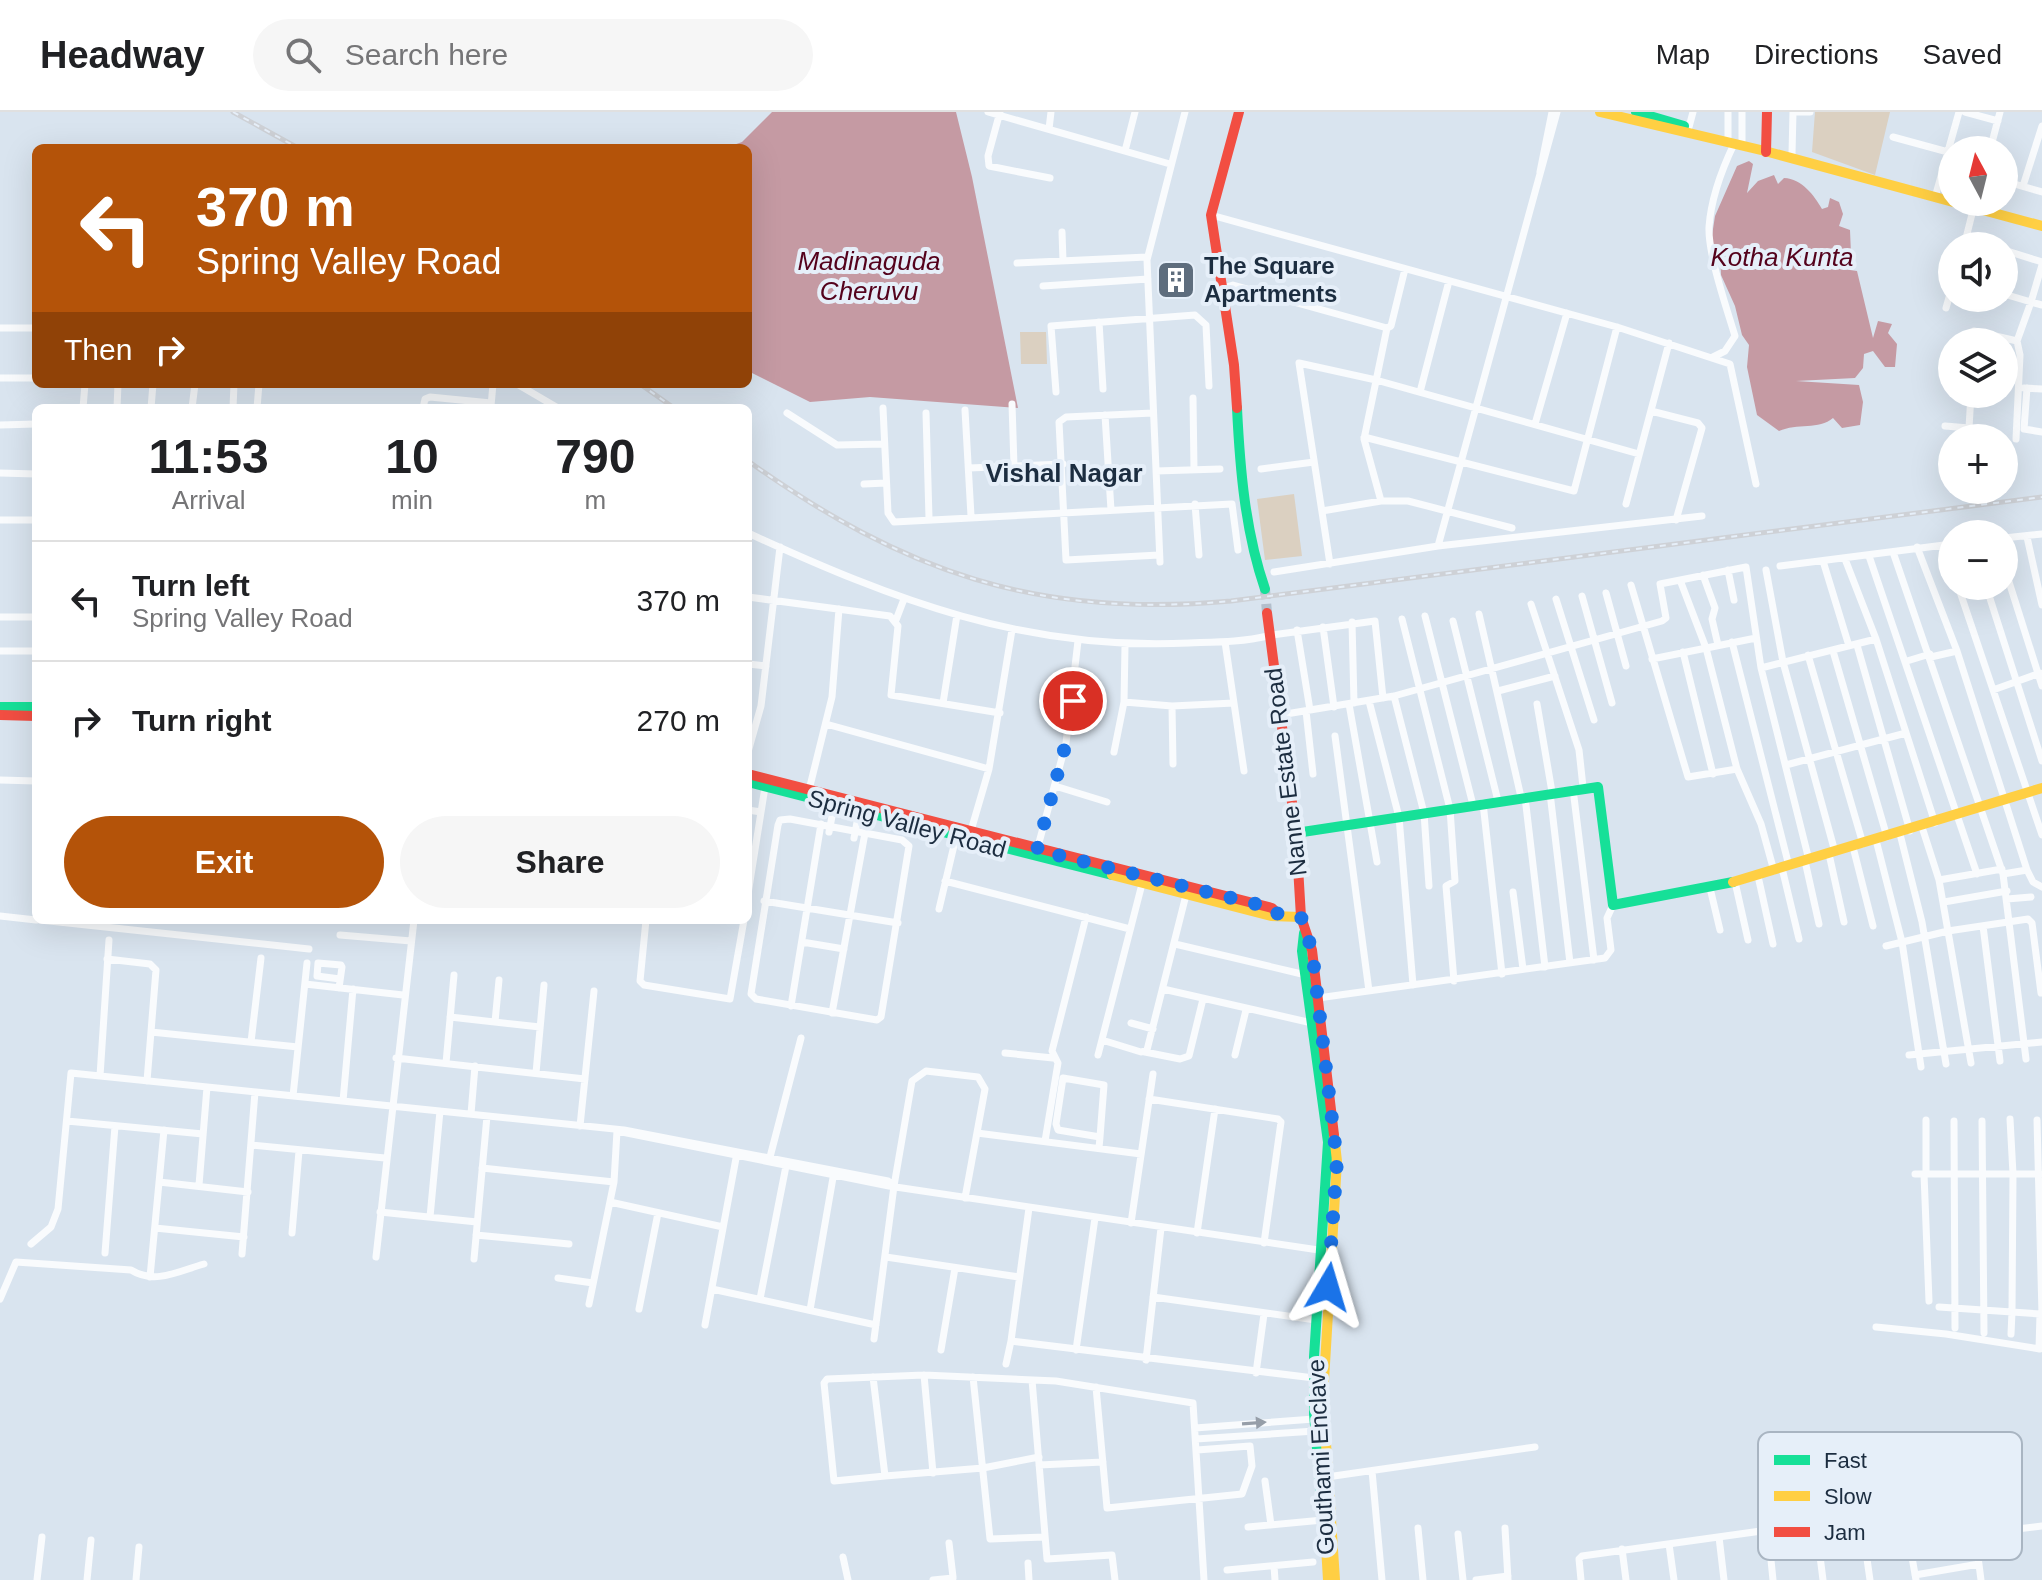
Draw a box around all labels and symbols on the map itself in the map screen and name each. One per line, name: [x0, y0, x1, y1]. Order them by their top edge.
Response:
north arrow: [1938, 136, 2018, 216]
water label: Kotha Kunta: [1710, 242, 1854, 272]
water label: Madinaguda Cheruvu: [797, 246, 941, 306]
place label: The Square Apartments: [1204, 252, 1337, 307]
building icon: The Square Apartments: [1155, 259, 1197, 301]
district label: Vishal Nagar: [985, 458, 1143, 488]
street label: Nanne Estate Road: [1259, 666, 1312, 878]
pin: [1039, 667, 1107, 735]
street label: Spring Valley Road: [805, 784, 1009, 863]
position arrow: [1286, 1245, 1370, 1329]
street label: Gouthami Enclave: [1302, 1358, 1339, 1556]
one-way arrow: [1242, 1416, 1267, 1429]
legend: [1758, 1432, 2022, 1560]
text: Fast: [1824, 1448, 1867, 1473]
text: Slow: [1824, 1484, 1872, 1509]
text: Jam: [1824, 1520, 1866, 1545]

